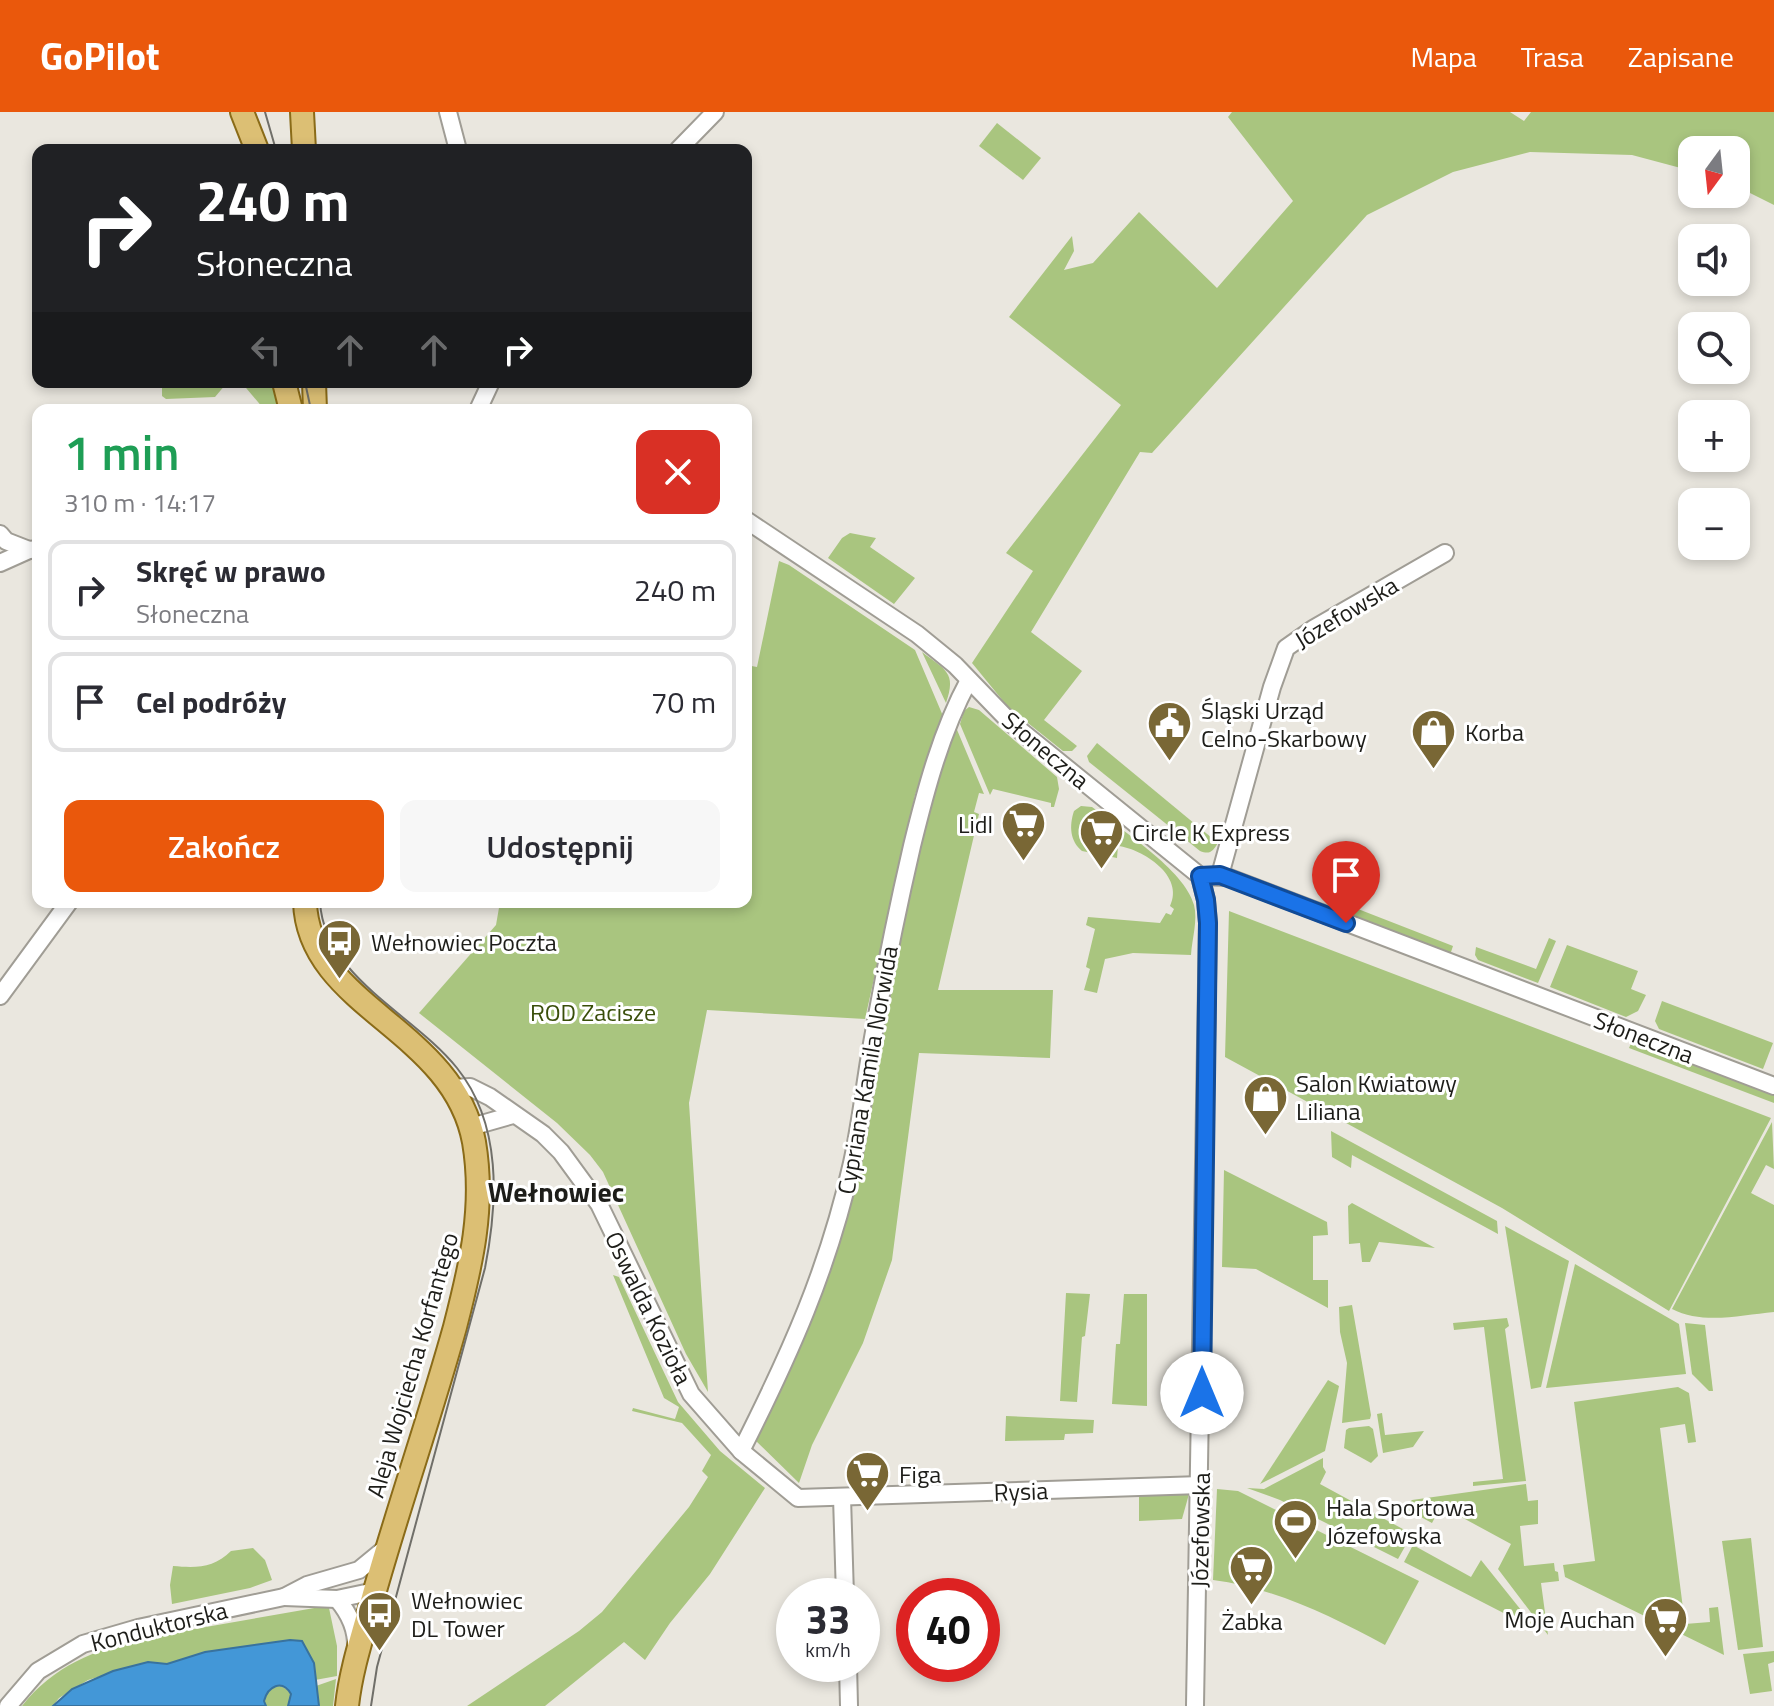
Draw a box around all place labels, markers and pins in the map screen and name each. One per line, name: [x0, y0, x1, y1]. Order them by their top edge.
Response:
place label: Śląski Urząd Celno-Skarbowy: [1201, 692, 1367, 756]
public building icon: Śląski Urząd Celno-Skarbowy: [1146, 700, 1194, 763]
shop icon: Korba: [1410, 708, 1458, 771]
place label: Korba: [1465, 714, 1524, 750]
supermarket icon: Lidl: [1000, 800, 1048, 863]
place label: Lidl: [958, 806, 993, 842]
supermarket icon: Circle K Express: [1077, 808, 1125, 871]
place label: Circle K Express: [1132, 814, 1290, 850]
pin: [1312, 841, 1380, 923]
bus stop icon: Wełnowiec Poczta: [316, 918, 364, 981]
place label: Wełnowiec Poczta: [371, 924, 557, 960]
place label: Salon Kwiatowy Liliana: [1296, 1065, 1457, 1129]
shop icon: Salon Kwiatowy Liliana: [1241, 1073, 1289, 1136]
supermarket icon: Figa: [844, 1450, 892, 1513]
place label: Figa: [899, 1456, 941, 1492]
place label: Hala Sportowa Józefowska: [1326, 1489, 1475, 1553]
sports icon: Hala Sportowa Józefowska: [1271, 1497, 1319, 1560]
supermarket icon: Żabka: [1228, 1543, 1276, 1606]
place label: Wełnowiec DL Tower: [411, 1582, 523, 1646]
bus stop icon: Wełnowiec DL Tower: [356, 1590, 404, 1653]
supermarket icon: Moje Auchan: [1642, 1595, 1690, 1658]
place label: Moje Auchan: [1504, 1601, 1635, 1637]
place label: Żabka: [1222, 1603, 1282, 1639]

